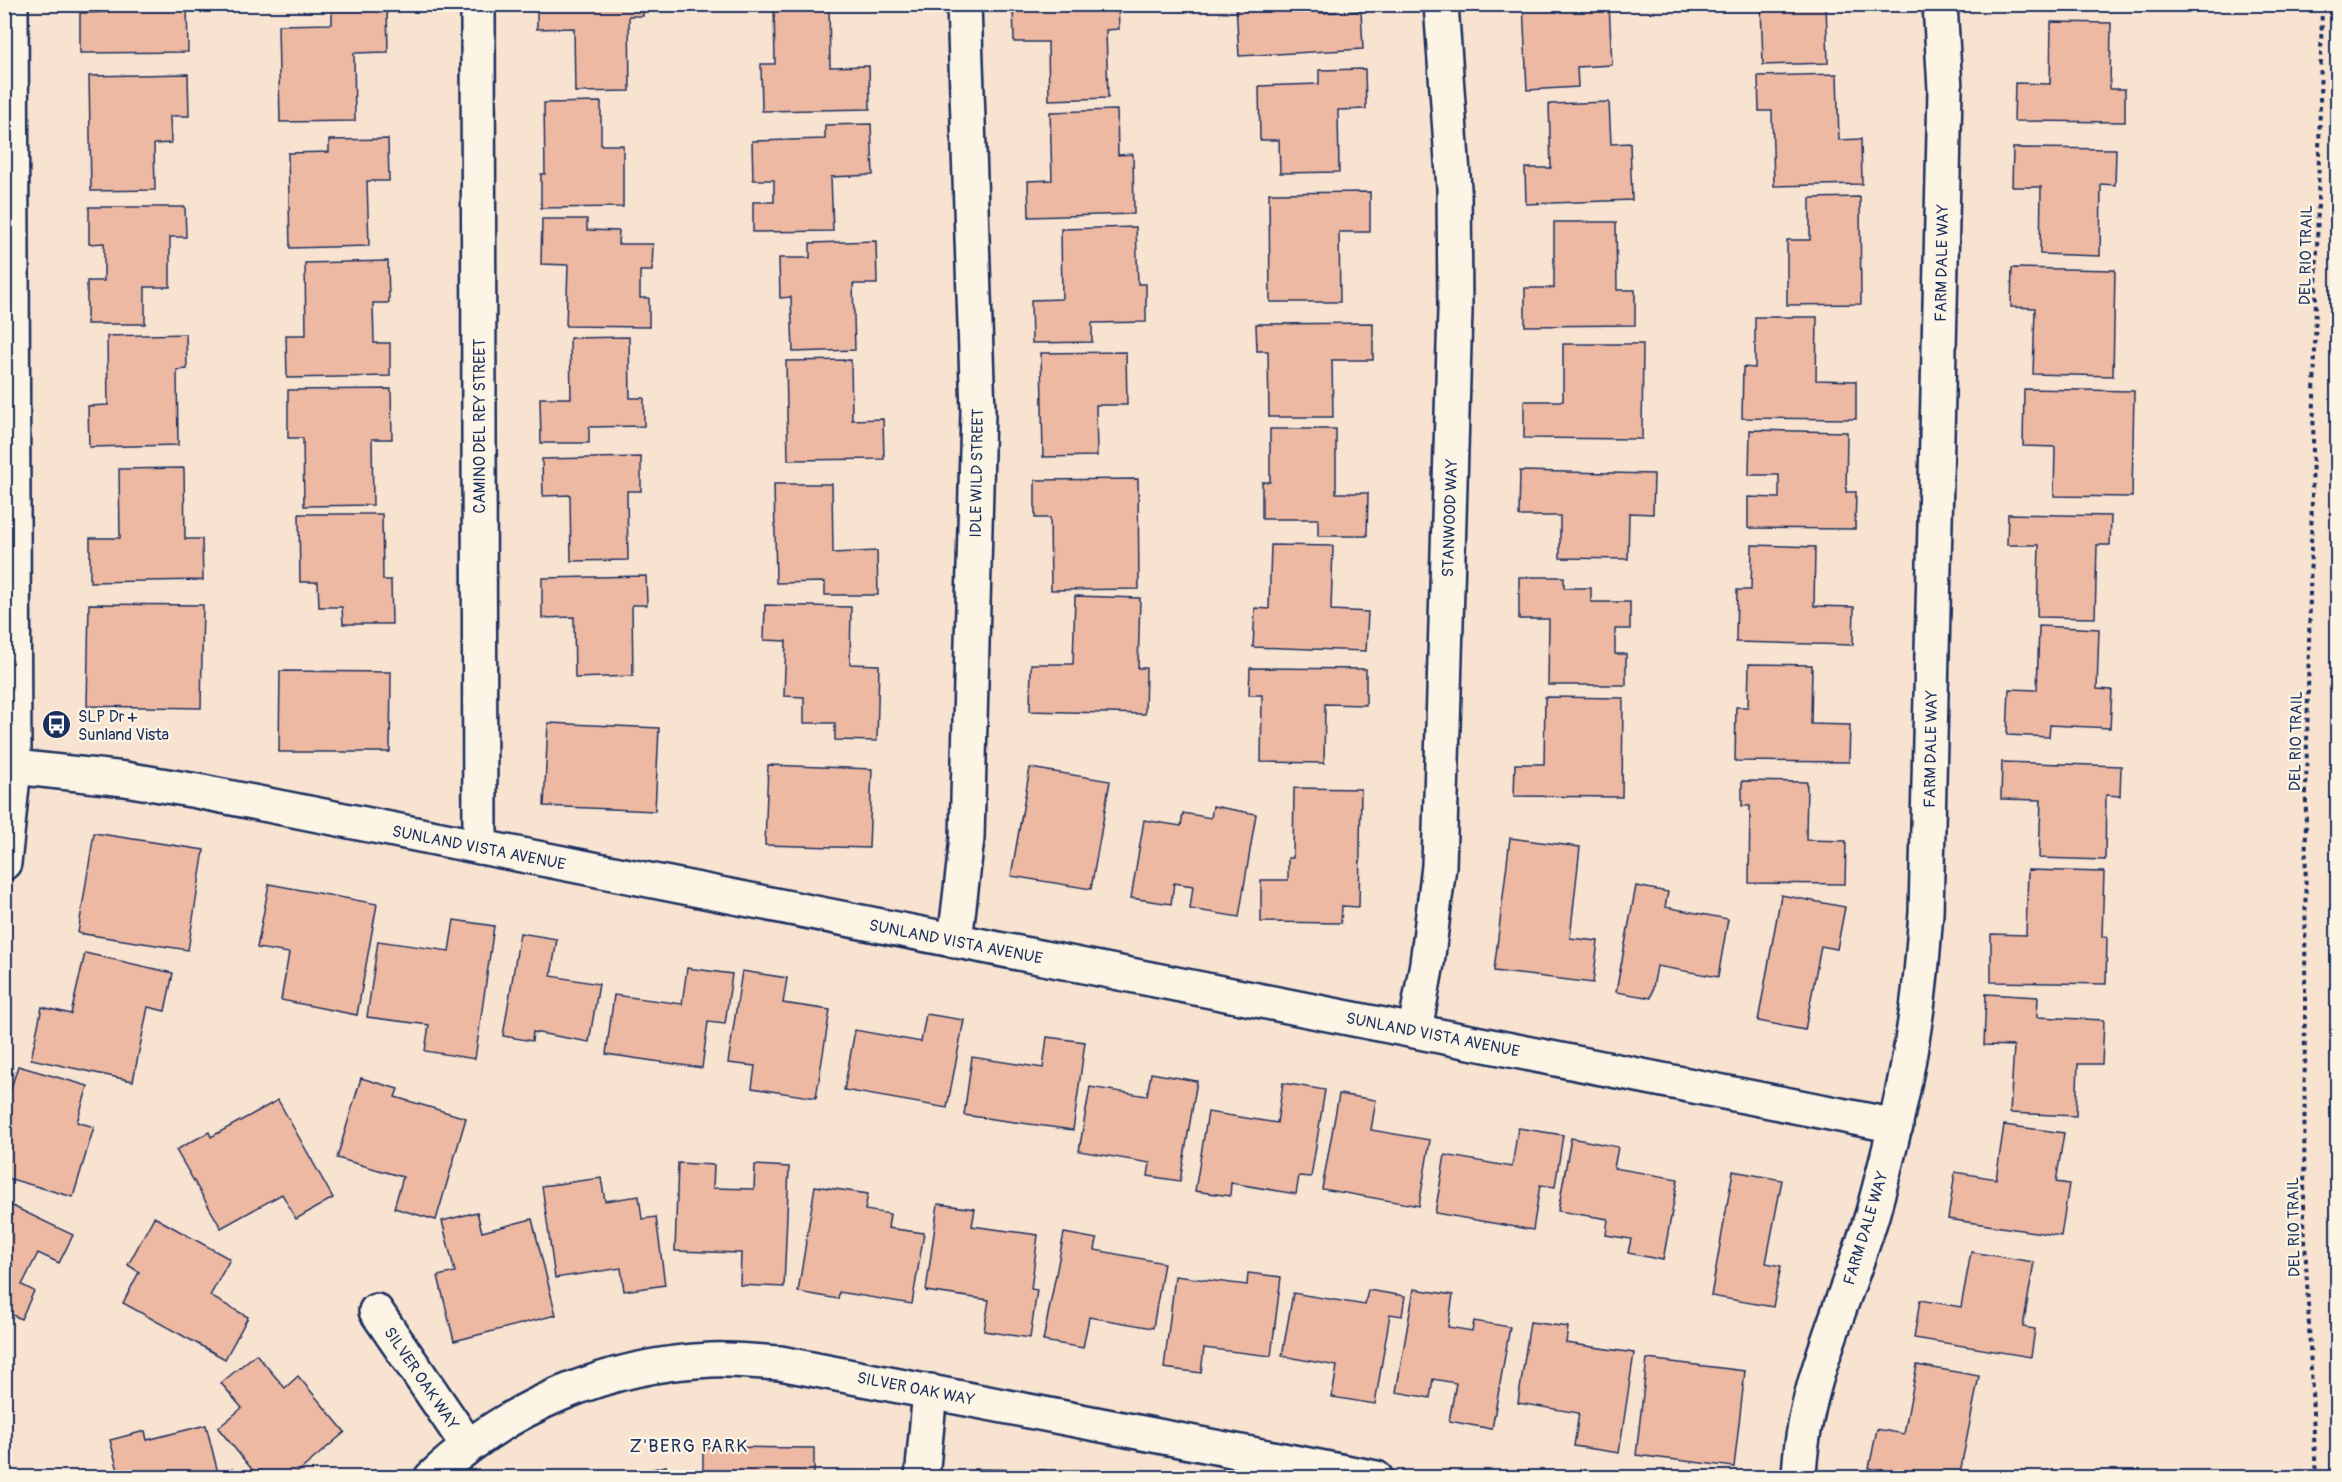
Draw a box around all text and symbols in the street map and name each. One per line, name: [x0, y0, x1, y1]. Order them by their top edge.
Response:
street label: FARM DALE WAY: [1931, 204, 1953, 322]
street label: DEL RIO TRAIL: [2295, 205, 2317, 305]
street label: CAMINO DEL REY STREET: [470, 338, 490, 513]
street label: IDLE WILD STREET: [966, 408, 988, 538]
street label: STANWOOD WAY: [1438, 458, 1462, 578]
street label: FARM DALE WAY: [1920, 690, 1942, 808]
street label: DEL RIO TRAIL: [2285, 691, 2307, 791]
place label: SLP Dr + Sunland Vista: [78, 707, 169, 745]
bus stop icon: SLP Dr + Sunland Vista: [41, 709, 73, 741]
street label: SUNLAND VISTA AVENUE: [390, 821, 567, 875]
street label: SUNLAND VISTA AVENUE: [867, 915, 1044, 969]
street label: SUNLAND VISTA AVENUE: [1344, 1008, 1521, 1062]
street label: FARM DALE WAY: [1839, 1169, 1893, 1288]
street label: DEL RIO TRAIL: [2283, 1177, 2305, 1277]
street label: SILVER OAK WAY: [379, 1323, 463, 1434]
street label: SILVER OAK WAY: [855, 1368, 976, 1410]
district label: Z'BERG PARK: [629, 1435, 749, 1458]

